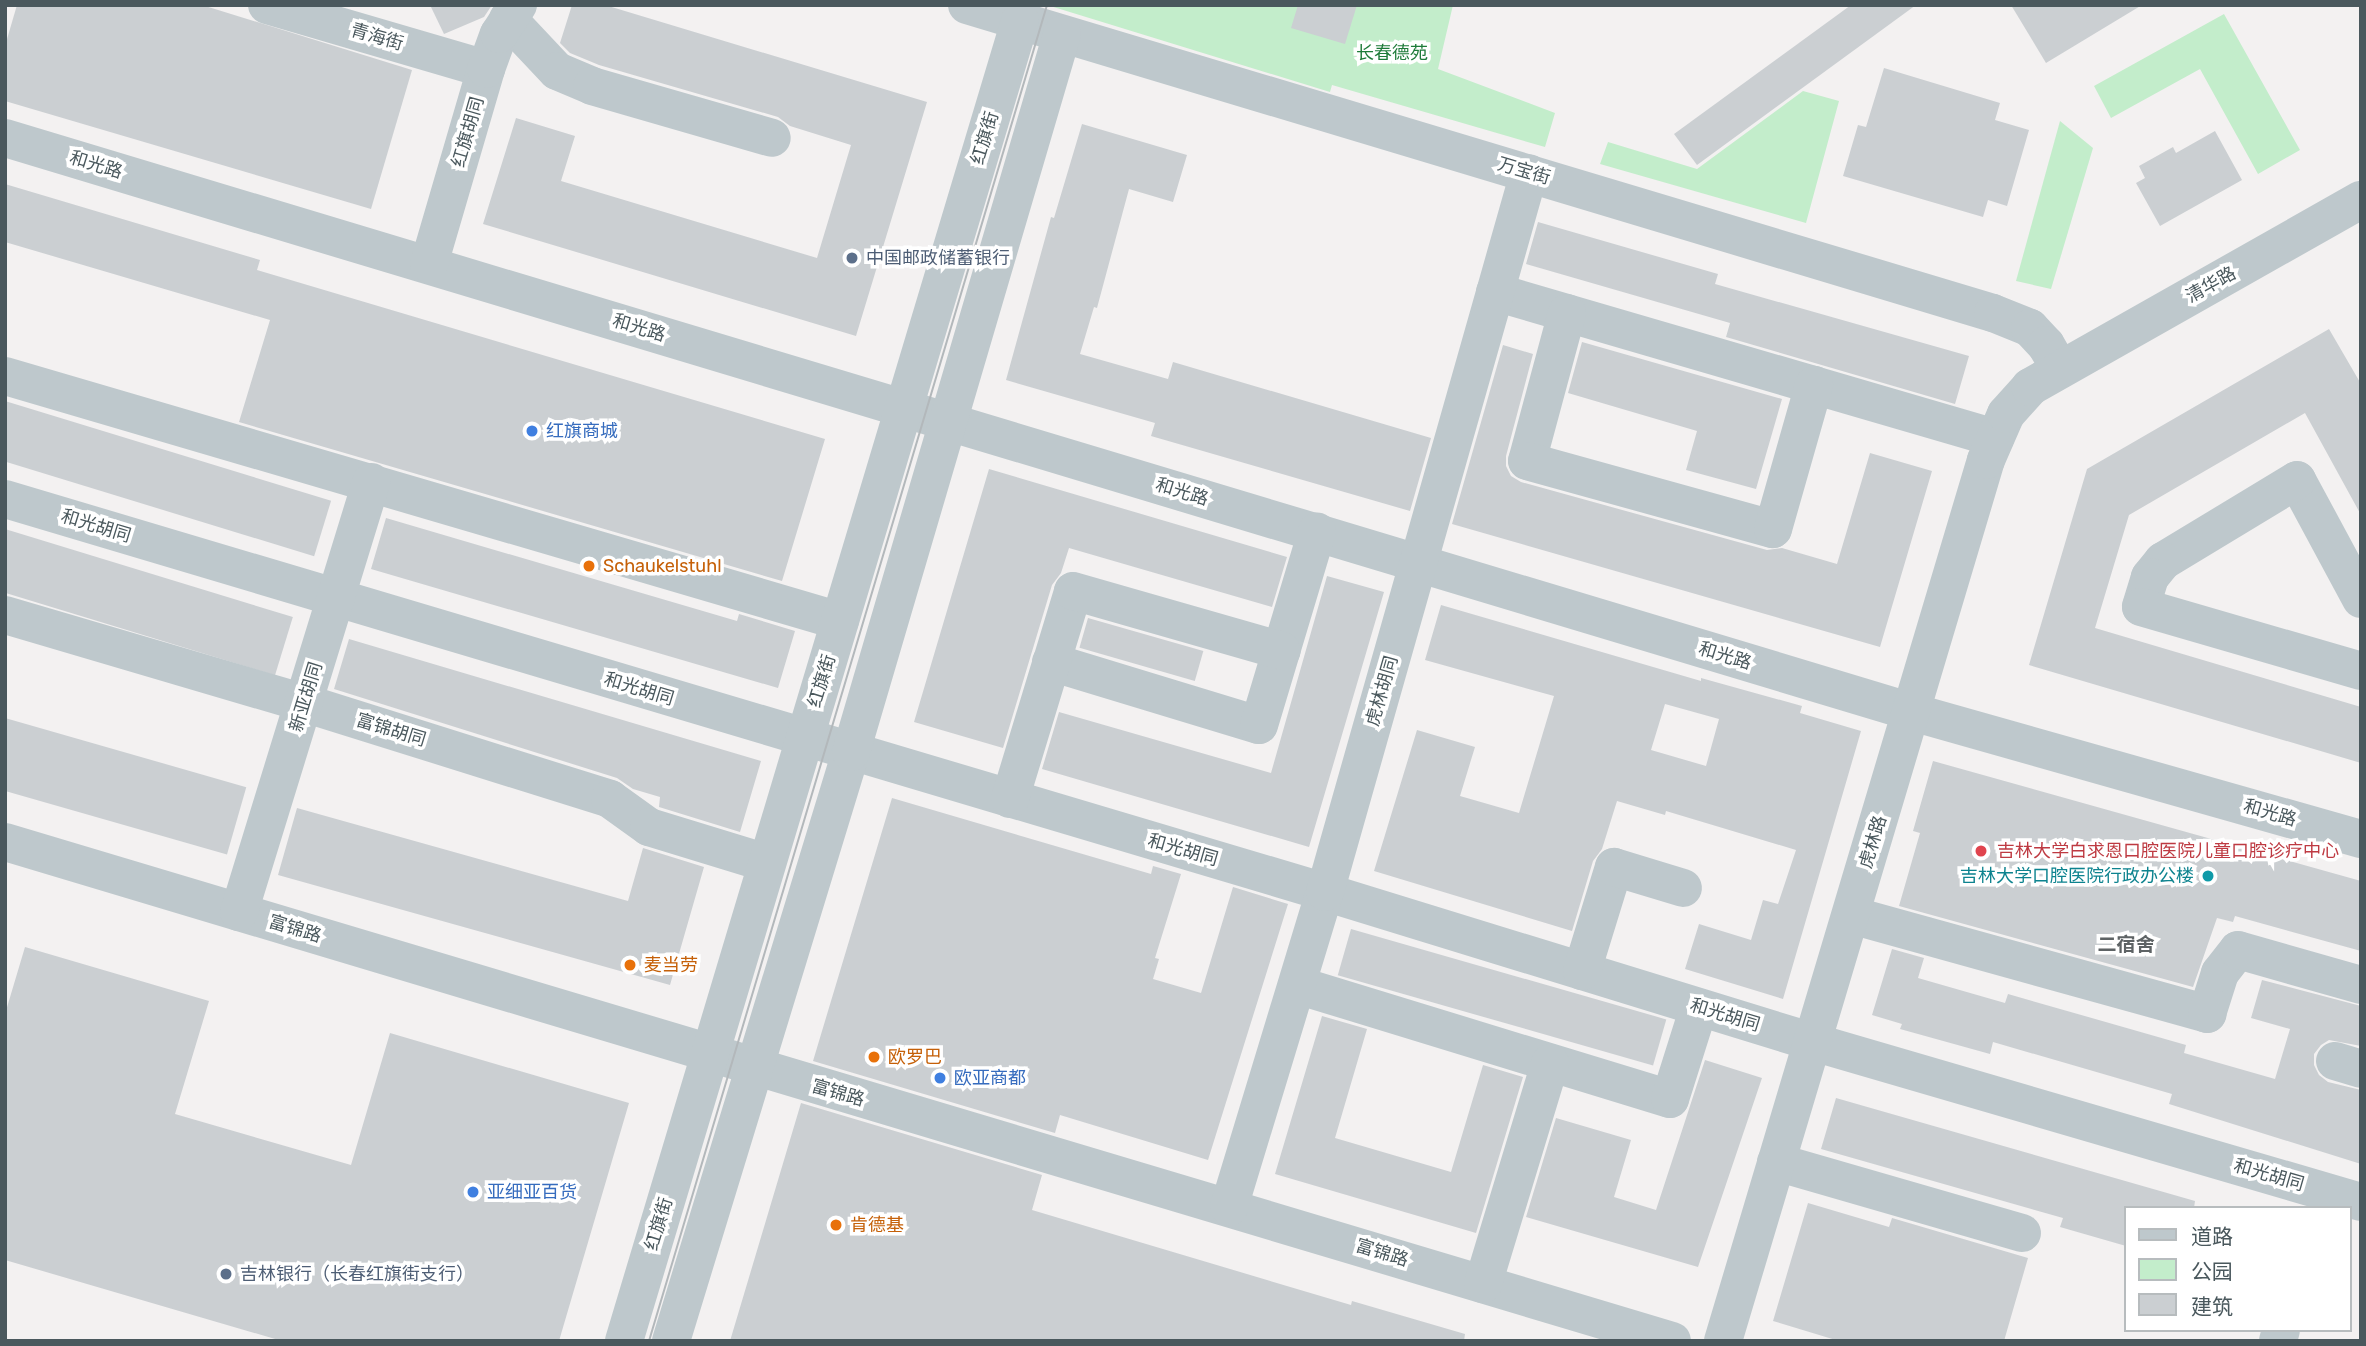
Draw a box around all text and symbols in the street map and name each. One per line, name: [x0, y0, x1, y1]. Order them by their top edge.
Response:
street label: 青海街: [348, 19, 406, 55]
park label: 长春德苑: [1356, 42, 1428, 64]
street label: 红旗胡同: [448, 94, 488, 170]
street label: 红旗街: [967, 109, 1003, 167]
street label: 和光路: [67, 147, 125, 183]
street label: 万宝街: [1495, 153, 1553, 189]
place label: 中国邮政储蓄银行: [866, 247, 1010, 269]
marker: 中国邮政储蓄银行: [844, 250, 860, 266]
street label: 清华路: [2182, 262, 2240, 308]
street label: 和光路: [610, 310, 668, 346]
place label: 红旗商城: [546, 420, 618, 442]
marker: 红旗商城: [524, 423, 540, 439]
street label: 和光路: [1153, 474, 1211, 510]
street label: 和光胡同: [58, 505, 134, 547]
place label: Schaukelstuhl: [603, 555, 722, 577]
marker: Schaukelstuhl: [581, 558, 597, 574]
street label: 和光路: [1696, 638, 1754, 674]
street label: 红旗街: [804, 652, 840, 710]
street label: 虎林胡同: [1362, 653, 1402, 729]
street label: 新亚胡同: [285, 659, 327, 735]
street label: 和光胡同: [601, 668, 677, 710]
street label: 富锦胡同: [353, 709, 429, 751]
street label: 和光路: [2241, 795, 2299, 831]
street label: 虎林路: [1855, 813, 1891, 871]
street label: 和光胡同: [1145, 830, 1221, 870]
place label: 吉林大学白求恩口腔医院儿童口腔诊疗中心: [1997, 840, 2339, 862]
marker: 吉林大学白求恩口腔医院儿童口腔诊疗中心: [1971, 841, 1991, 861]
place label: 吉林大学口腔医院行政办公楼: [1960, 865, 2194, 887]
marker: 吉林大学口腔医院行政办公楼: [2200, 868, 2216, 884]
street label: 富锦路: [266, 911, 324, 947]
district label: 二宿舍: [2098, 934, 2154, 956]
place label: 麦当劳: [644, 954, 698, 976]
marker: 麦当劳: [622, 957, 638, 973]
street label: 和光胡同: [1687, 994, 1763, 1036]
place label: 欧罗巴: [888, 1046, 942, 1068]
marker: 欧罗巴: [866, 1049, 882, 1065]
place label: 欧亚商都: [954, 1067, 1026, 1089]
marker: 欧亚商都: [932, 1070, 948, 1086]
street label: 富锦路: [809, 1075, 867, 1111]
street label: 和光胡同: [2231, 1155, 2307, 1195]
place label: 亚细亚百货: [487, 1181, 577, 1203]
marker: 亚细亚百货: [465, 1184, 481, 1200]
street label: 红旗街: [641, 1195, 677, 1253]
legend: [2124, 1206, 2352, 1332]
place label: 肯德基: [850, 1214, 904, 1236]
marker: 肯德基: [828, 1217, 844, 1233]
text: 道路: [2191, 1224, 2233, 1249]
street label: 富锦路: [1353, 1235, 1411, 1271]
text: 公园: [2191, 1259, 2233, 1284]
place label: 吉林银行（长春红旗街支行）: [240, 1263, 474, 1285]
marker: 吉林银行（长春红旗街支行）: [218, 1266, 234, 1282]
text: 建筑: [2191, 1294, 2233, 1319]

